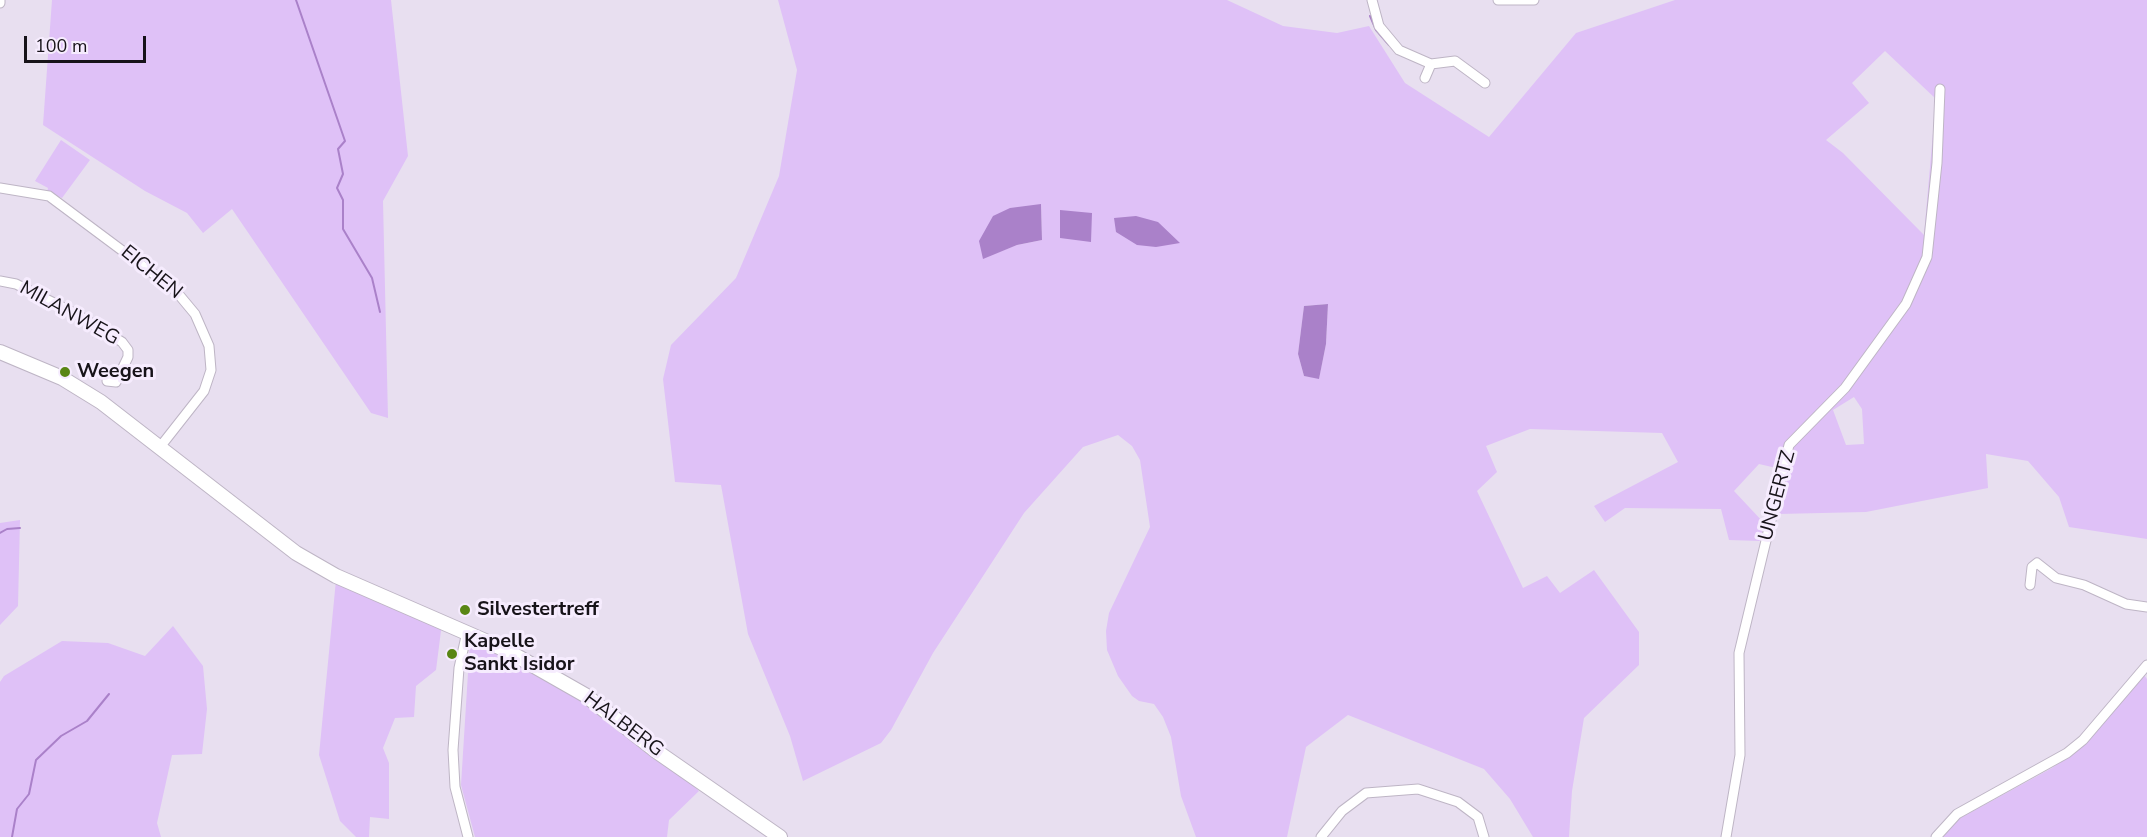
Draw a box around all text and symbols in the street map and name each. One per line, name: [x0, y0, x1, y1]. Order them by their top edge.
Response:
scale bar: [27, 24, 148, 62]
text: 100 m: [35, 34, 87, 58]
street label: EICHEN: [116, 241, 186, 305]
street label: MILANWEG: [15, 277, 123, 351]
place label: Weegen: [77, 360, 154, 384]
marker: Weegen: [58, 365, 72, 379]
street label: UNGERTZ: [1754, 448, 1802, 544]
place label: Silvestertreff: [477, 598, 599, 622]
marker: Silvestertreff: [458, 603, 472, 617]
place label: Kapelle Sankt Isidor: [464, 630, 575, 677]
marker: Kapelle Sankt Isidor: [445, 647, 459, 661]
street label: HALBERG: [578, 687, 668, 763]

